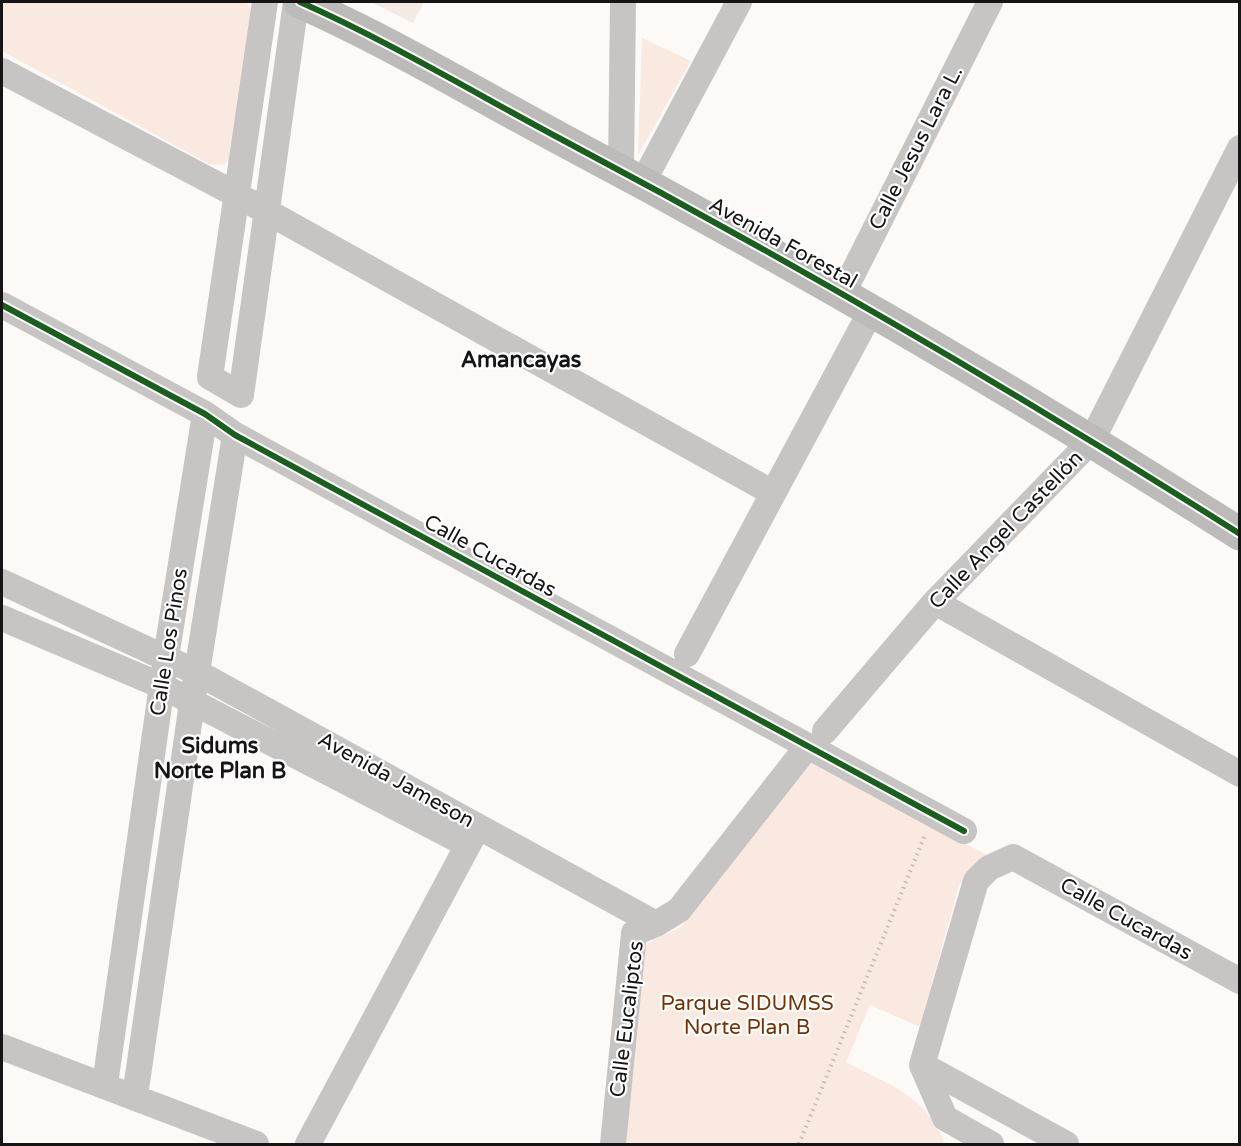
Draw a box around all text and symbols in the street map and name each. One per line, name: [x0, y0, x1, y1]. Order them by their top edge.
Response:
street label: Calle Jesus Lara L.: [864, 62, 968, 234]
street label: Avenida Forestal: [704, 192, 862, 294]
district label: Amancayas: [461, 347, 582, 373]
street label: Calle Angel Castellón: [924, 446, 1088, 614]
street label: Calle Cucardas: [420, 509, 560, 603]
street label: Calle Los Pinos: [145, 566, 193, 718]
street label: Avenida Jameson: [314, 727, 478, 833]
district label: Sidums Norte Plan B: [154, 733, 286, 784]
street label: Calle Cucardas: [1056, 872, 1196, 966]
street label: Calle Eucaliptos: [605, 939, 649, 1099]
park label: Parque SIDUMSS Norte Plan B: [660, 991, 834, 1040]

